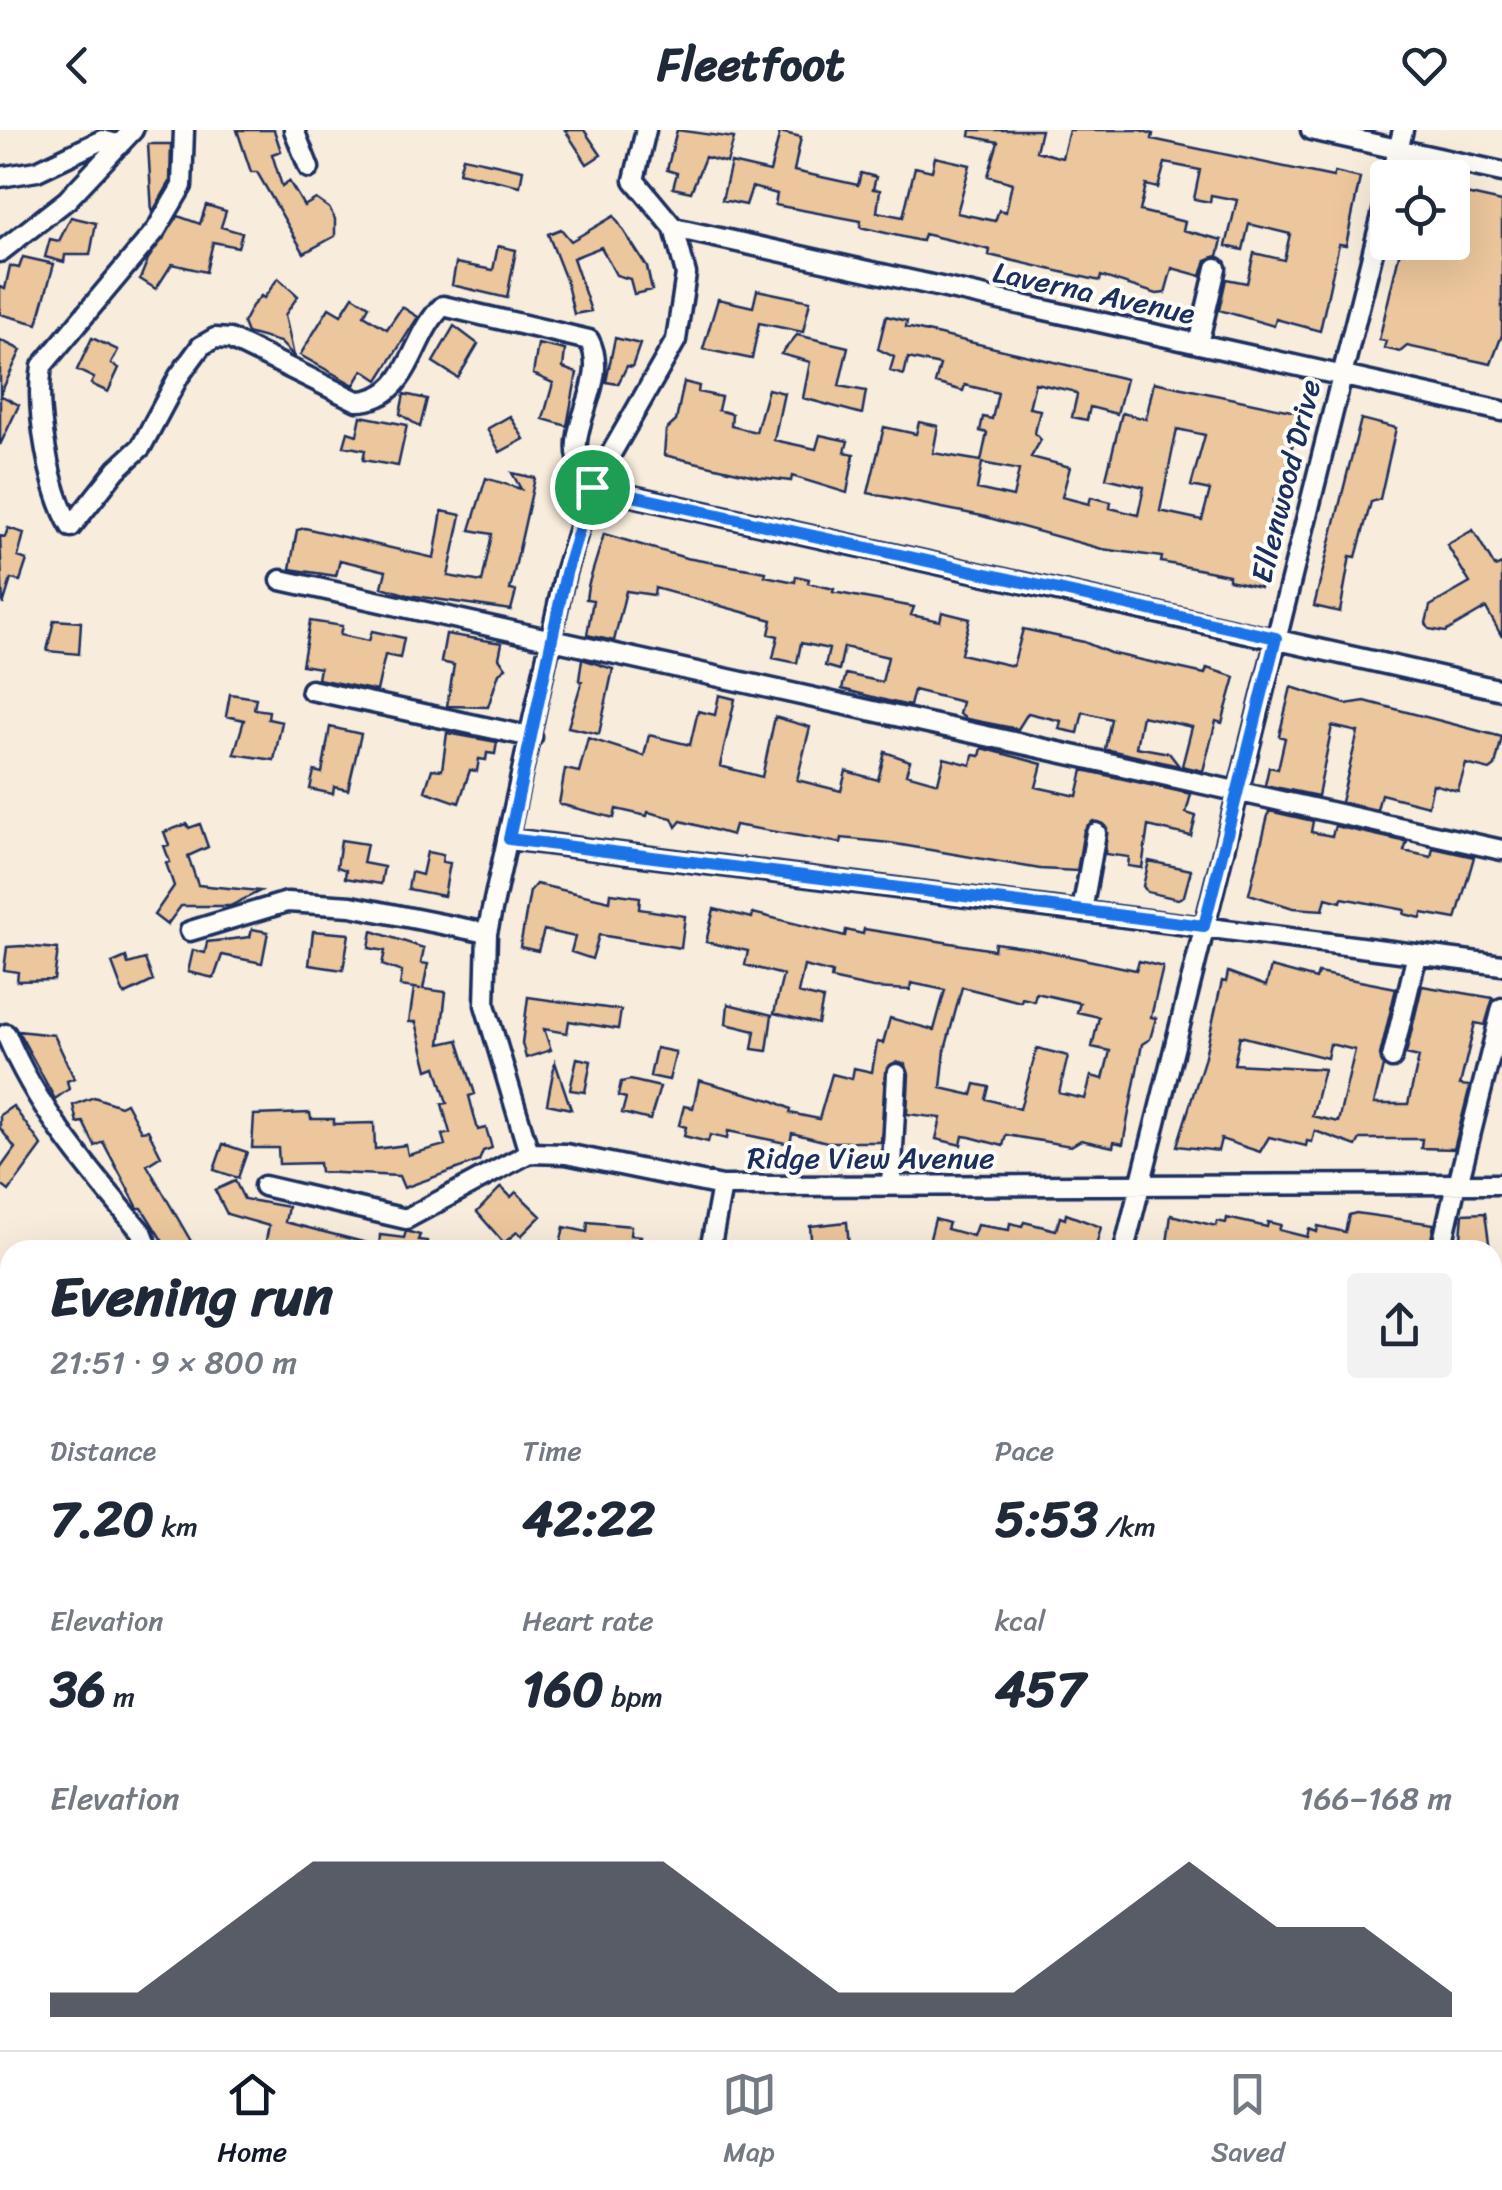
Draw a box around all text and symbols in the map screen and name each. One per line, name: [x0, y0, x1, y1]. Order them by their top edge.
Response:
text: Fleetfoot: [657, 25, 845, 105]
icon: back: [50, 38, 105, 93]
icon: heart: [1397, 38, 1452, 93]
map controls: [1370, 160, 1470, 260]
button: locate: [1370, 160, 1470, 260]
street label: Laverna Avenue: [988, 245, 1200, 341]
street label: Ellenwood Drive: [1235, 374, 1337, 588]
pin: [550, 445, 635, 530]
icon: arrive: [565, 460, 620, 515]
street label: Ridge View Avenue: [747, 1131, 995, 1185]
text: Evening run: [50, 1248, 333, 1345]
button: share: [1347, 1273, 1452, 1378]
text: 21:51 · 9 × 800 m: [50, 1334, 297, 1391]
text: Distance: [50, 1426, 156, 1475]
text: Time: [522, 1426, 582, 1475]
text: Pace: [995, 1426, 1054, 1475]
text: 7.20: [50, 1475, 154, 1564]
text: 42:22: [522, 1475, 655, 1564]
text: 5:53: [995, 1475, 1098, 1564]
text: km: [154, 1502, 198, 1551]
text: /km: [1098, 1502, 1156, 1551]
text: Elevation: [50, 1596, 163, 1645]
text: Heart rate: [522, 1596, 654, 1645]
text: kcal: [995, 1596, 1046, 1645]
text: 36: [50, 1645, 106, 1734]
text: 160: [522, 1645, 604, 1734]
text: 457: [995, 1645, 1085, 1734]
text: m: [106, 1672, 135, 1721]
text: bpm: [604, 1672, 663, 1721]
text: Elevation: [50, 1770, 180, 1827]
text: 166–168 m: [1300, 1770, 1452, 1827]
tab: Home: [217, 2067, 287, 2176]
tab: Map: [722, 2067, 777, 2176]
tab: Saved: [1211, 2067, 1285, 2176]

